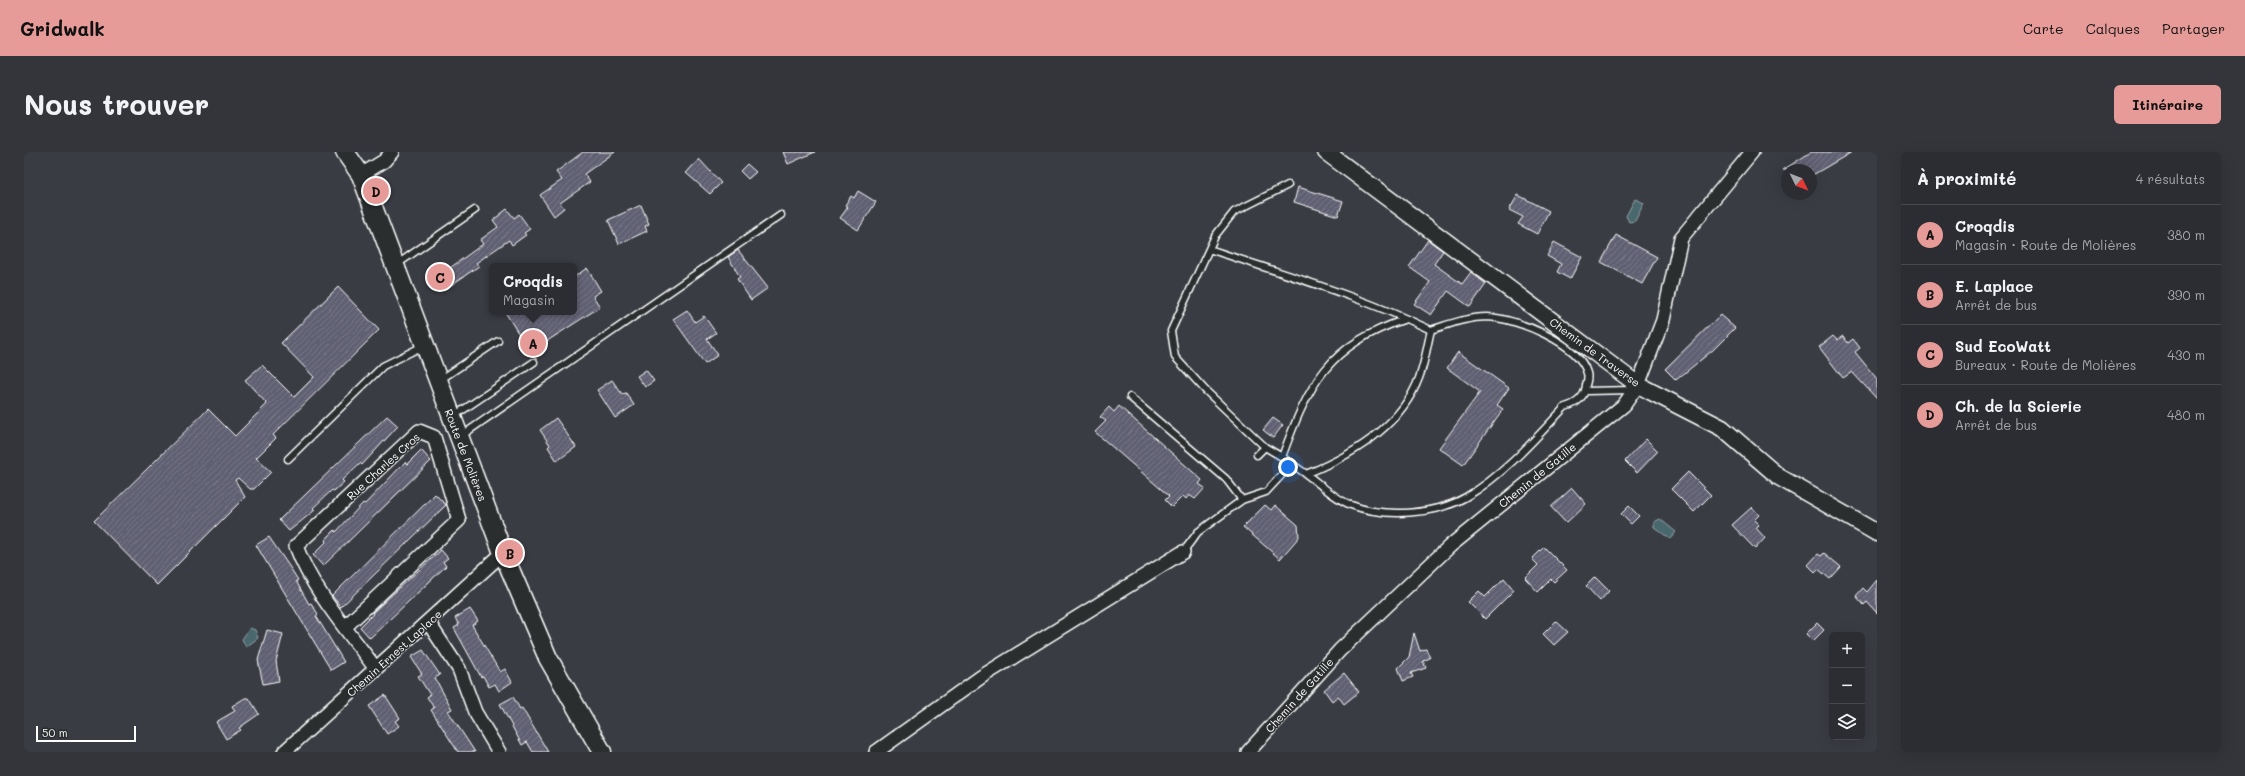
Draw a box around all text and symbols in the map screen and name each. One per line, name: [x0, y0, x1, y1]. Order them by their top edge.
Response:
text: Gridwalk: [20, 16, 105, 41]
text: Carte: [2023, 19, 2064, 38]
text: Calques: [2086, 19, 2140, 38]
text: Partager: [2162, 19, 2225, 38]
button: Itinéraire: [2114, 85, 2221, 124]
text: Nous trouver: [24, 86, 209, 122]
north arrow: [1781, 164, 1817, 200]
text: À proximité: [1917, 167, 2016, 189]
text: 4 résultats: [2136, 170, 2205, 187]
pin: D: [363, 176, 389, 206]
text: Croqdis: [1955, 216, 2015, 236]
text: A: [1925, 226, 1935, 243]
text: 380 m: [2167, 226, 2205, 243]
text: Magasin · Route de Molières: [1955, 236, 2136, 253]
pin: C: [427, 262, 453, 292]
popup: [489, 263, 577, 315]
text: Croqdis: [503, 271, 563, 291]
text: E. Laplace: [1955, 276, 2033, 296]
text: B: [1926, 286, 1934, 303]
text: 390 m: [2167, 286, 2205, 303]
text: Magasin: [503, 291, 555, 308]
text: Arrêt de bus: [1955, 296, 2037, 313]
street label: Chemin de Traverse: [1547, 314, 1644, 390]
pin: A: [520, 328, 546, 358]
text: Sud EcoWatt: [1955, 336, 2051, 356]
text: C: [1925, 346, 1935, 363]
text: 430 m: [2167, 346, 2205, 363]
text: Bureaux · Route de Molières: [1955, 356, 2136, 373]
text: Ch. de la Scierie: [1955, 396, 2082, 416]
text: D: [1925, 406, 1935, 423]
text: 480 m: [2167, 406, 2205, 423]
street label: Route de Molières: [441, 407, 491, 503]
text: Arrêt de bus: [1955, 416, 2037, 433]
street label: Rue Charles Cros: [343, 429, 423, 503]
street label: Chemin de Gatille: [1495, 439, 1579, 511]
your location: [1278, 457, 1298, 477]
pin: B: [497, 538, 523, 568]
street label: Chemin Ernest Laplace: [343, 606, 445, 700]
map controls: [1829, 632, 1865, 740]
button: +: [1829, 632, 1865, 668]
street label: Chemin de Gatille: [1261, 654, 1337, 735]
button: −: [1829, 668, 1865, 704]
button: layers: [1829, 704, 1865, 740]
scale bar: [36, 724, 136, 743]
text: 50 m: [42, 725, 68, 740]

